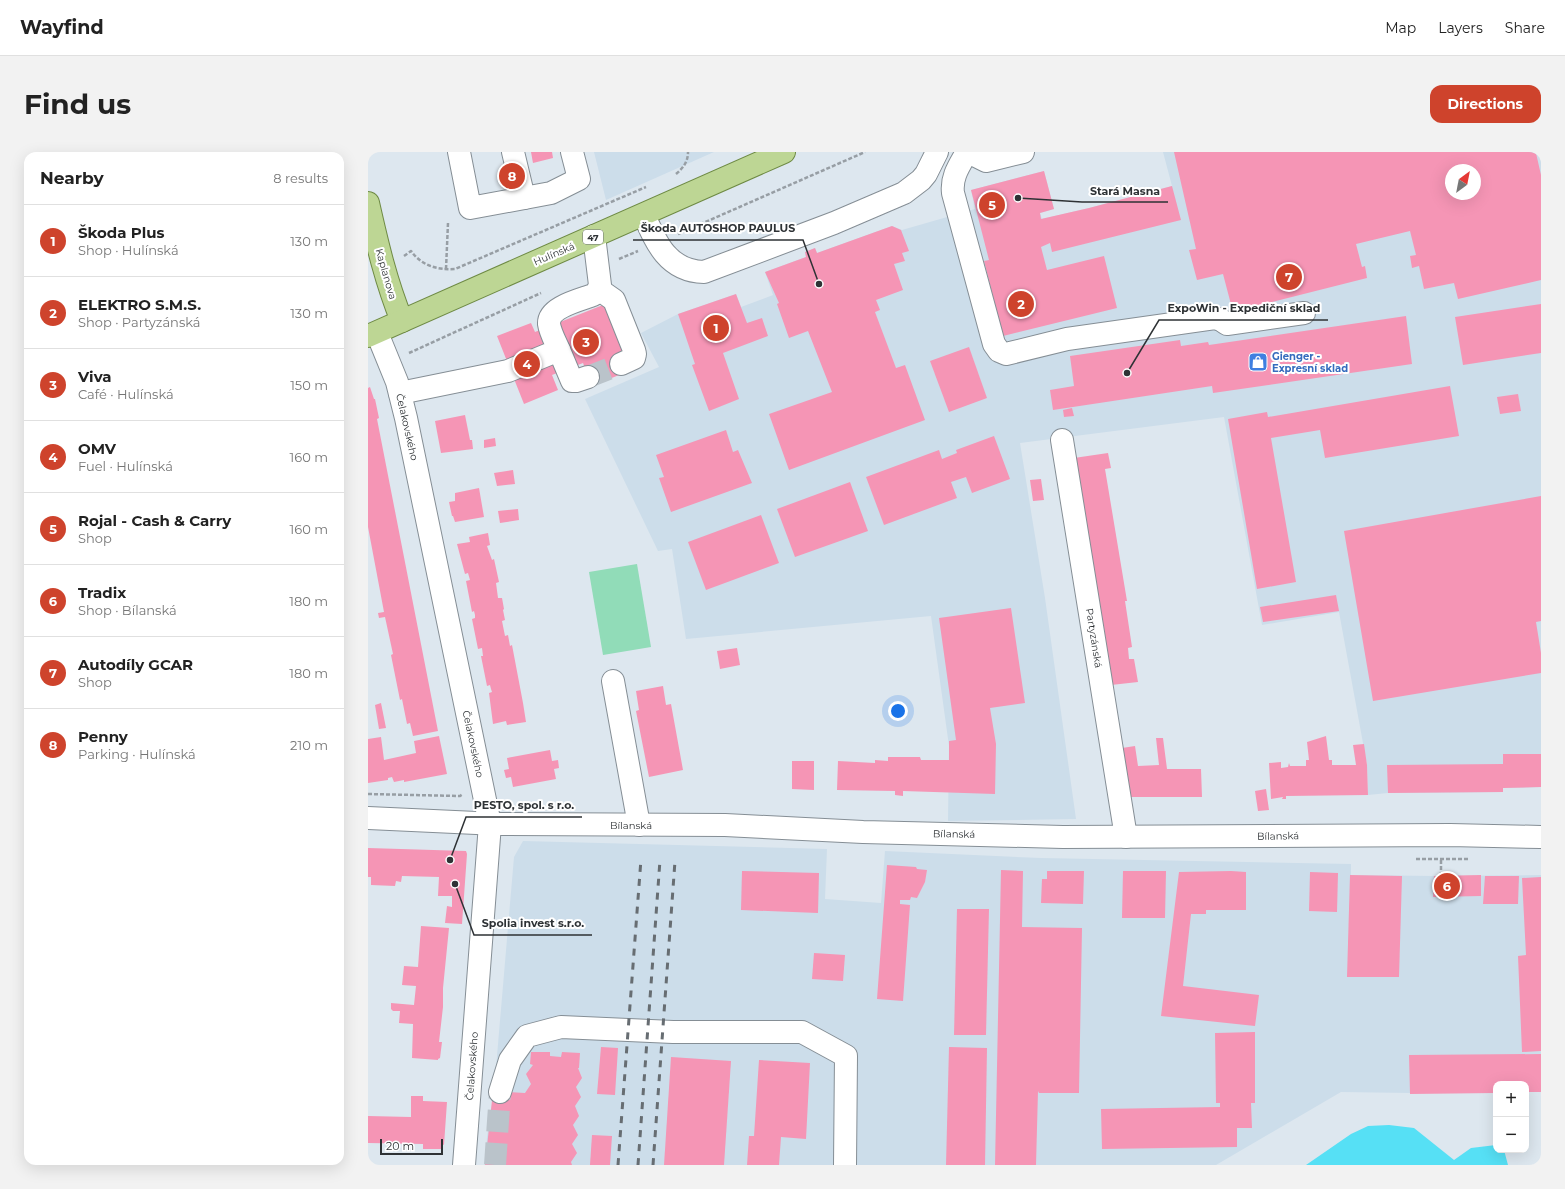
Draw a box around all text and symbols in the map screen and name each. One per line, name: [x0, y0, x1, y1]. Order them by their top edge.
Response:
text: Wayfind: [20, 16, 104, 39]
text: Map: [1385, 19, 1416, 37]
text: Layers: [1438, 19, 1483, 37]
text: Share: [1505, 19, 1545, 37]
button: Directions: [1430, 85, 1541, 123]
text: Find us: [24, 87, 131, 121]
pin: 8: [499, 161, 525, 191]
north arrow: [1445, 164, 1481, 200]
text: Nearby: [40, 168, 104, 188]
text: 8 results: [273, 170, 328, 186]
callout: Stará Masna: [1082, 179, 1168, 202]
text: Stará Masna: [1090, 184, 1160, 198]
pin: 5: [979, 190, 1005, 220]
callout: Škoda AUTOSHOP PAULUS: [633, 217, 803, 240]
text: Škoda AUTOSHOP PAULUS: [641, 221, 795, 235]
text: Škoda Plus: [78, 223, 165, 242]
road number: 47: [583, 230, 603, 244]
text: 1: [50, 233, 56, 249]
text: 130 m: [290, 233, 328, 249]
street label: Hulínská: [531, 239, 577, 269]
text: Shop · Hulínská: [78, 242, 179, 258]
street label: Kaplanova: [373, 247, 399, 301]
pin: 7: [1276, 262, 1302, 292]
pin: 2: [1008, 289, 1034, 319]
text: ELEKTRO S.M.S.: [78, 295, 201, 314]
callout: ExpoWin - Expediční sklad: [1159, 297, 1328, 320]
text: ExpoWin - Expediční sklad: [1168, 301, 1320, 315]
text: 2: [49, 305, 57, 321]
text: 130 m: [290, 305, 328, 321]
pin: 1: [703, 313, 729, 343]
text: Shop · Partyzánská: [78, 314, 201, 330]
pin: 3: [573, 327, 599, 357]
pin: 4: [514, 349, 540, 379]
place label: Gienger - Expresní sklad: [1272, 350, 1348, 375]
shop icon: Gienger - Expresní sklad: [1247, 351, 1269, 373]
text: Viva: [78, 367, 112, 386]
text: 3: [49, 377, 57, 393]
text: 150 m: [290, 377, 328, 393]
text: Café · Hulínská: [78, 386, 174, 402]
street label: Čelakovského: [393, 392, 421, 462]
text: OMV: [78, 439, 116, 458]
text: 4: [49, 449, 57, 465]
text: 160 m: [290, 449, 328, 465]
text: Fuel · Hulínská: [78, 458, 173, 474]
text: Rojal - Cash & Carry: [78, 511, 231, 530]
text: 5: [49, 521, 57, 537]
text: 160 m: [290, 521, 328, 537]
text: Shop: [78, 530, 112, 546]
text: Tradix: [78, 583, 126, 602]
text: 6: [49, 593, 57, 609]
text: 180 m: [289, 593, 328, 609]
text: Shop · Bílanská: [78, 602, 177, 618]
street label: Partyzánská: [1083, 607, 1105, 669]
text: Autodíly GCAR: [78, 655, 193, 674]
text: 7: [49, 665, 57, 681]
text: 180 m: [289, 665, 328, 681]
text: Shop: [78, 674, 112, 690]
your location: [888, 701, 908, 721]
street label: Čelakovského: [460, 709, 486, 779]
text: Penny: [78, 727, 128, 746]
text: 8: [49, 737, 57, 753]
text: 210 m: [290, 737, 328, 753]
text: Parking · Hulínská: [78, 746, 196, 762]
callout: PESTO, spol. s r.o.: [466, 794, 582, 817]
text: PESTO, spol. s r.o.: [474, 798, 574, 812]
street label: Bílanská: [610, 819, 652, 832]
street label: Bílanská: [933, 827, 975, 841]
street label: Bílanská: [1257, 829, 1299, 843]
pin: 6: [1434, 871, 1460, 901]
callout: Spolia invest s.r.o.: [474, 912, 592, 935]
text: Spolia invest s.r.o.: [482, 916, 584, 930]
street label: Čelakovského: [463, 1031, 481, 1101]
map controls: [1493, 1081, 1529, 1153]
button: +: [1493, 1081, 1529, 1117]
button: −: [1493, 1117, 1529, 1153]
scale bar: [380, 1137, 443, 1156]
text: 20 m: [386, 1139, 414, 1153]

